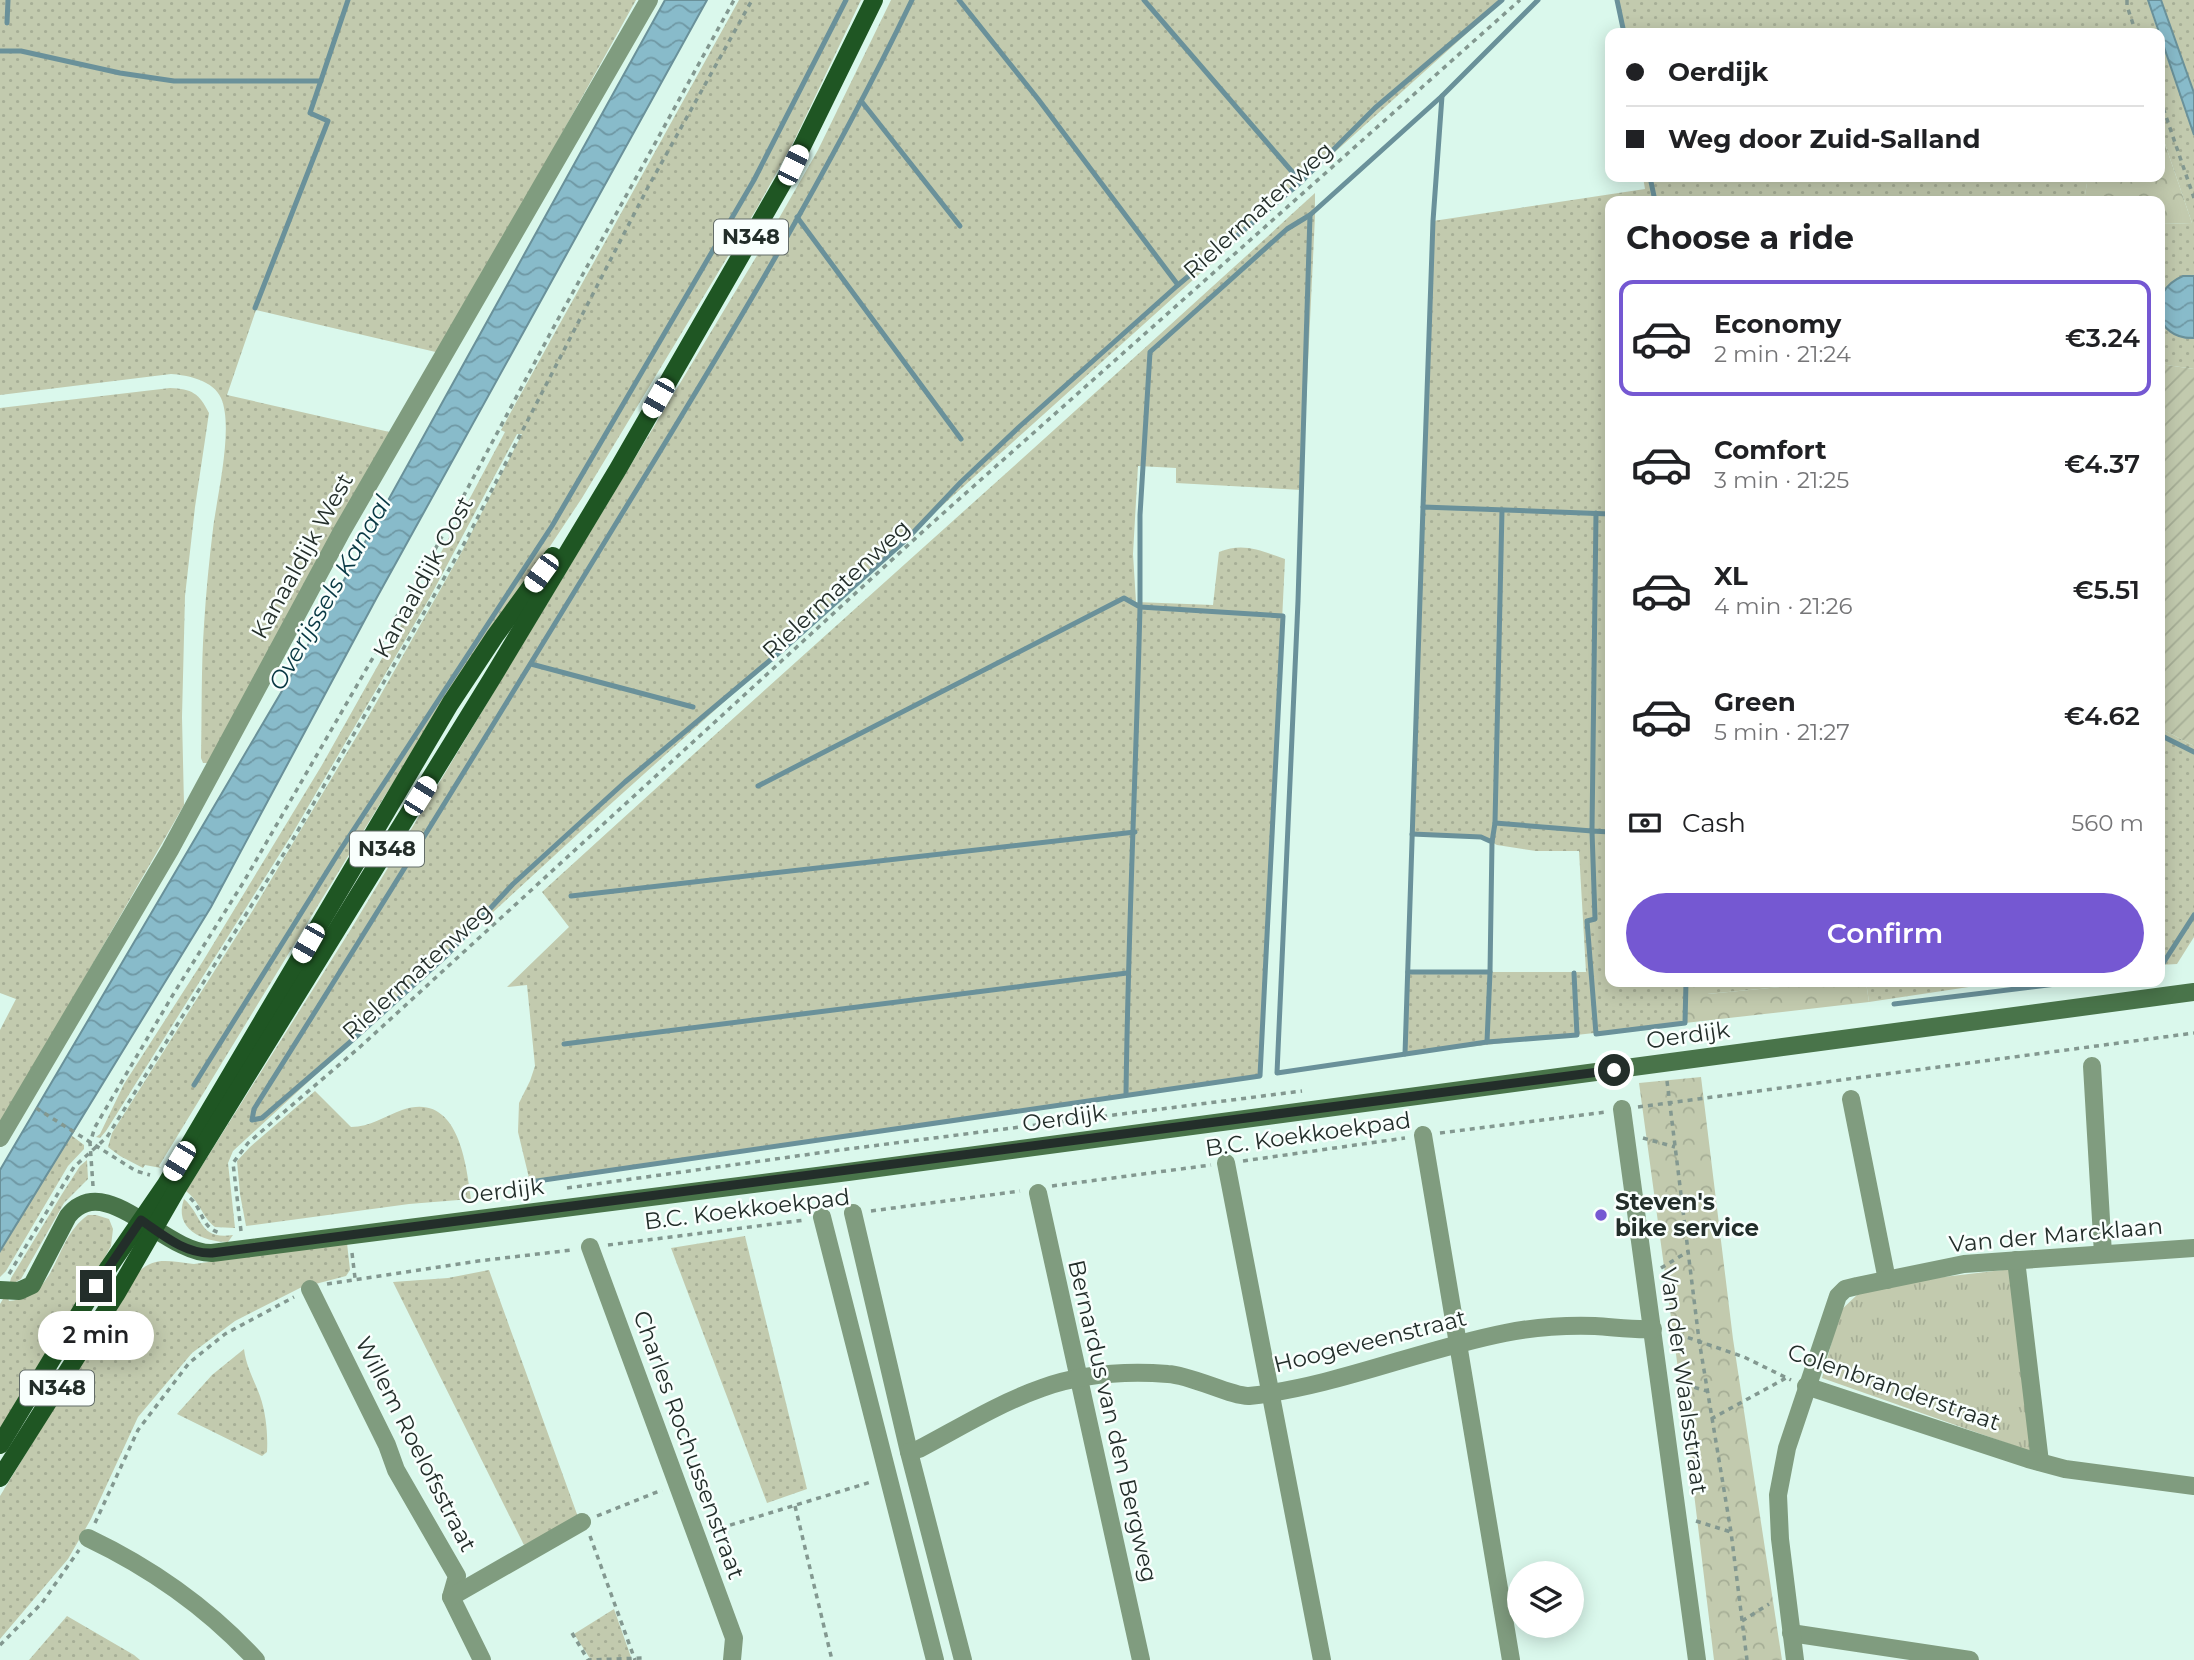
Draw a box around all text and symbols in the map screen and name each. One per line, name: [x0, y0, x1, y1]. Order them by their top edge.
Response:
text: Oerdijk: [1668, 56, 1768, 88]
text: Weg door Zuid-Salland: [1668, 123, 1981, 155]
street label: Rielermatenweg: [1177, 136, 1339, 284]
car: [775, 142, 812, 188]
text: Choose a ride: [1626, 218, 1854, 257]
road number: N348: [714, 219, 788, 254]
icon: car: [1630, 307, 1693, 370]
text: Economy: [1714, 308, 1841, 340]
text: €3.24: [2065, 322, 2140, 354]
text: 2 min · 21:24: [1714, 340, 1851, 368]
car: [639, 375, 678, 421]
icon: car: [1630, 433, 1693, 496]
text: Comfort: [1714, 434, 1826, 466]
text: €4.37: [2064, 448, 2140, 480]
text: 3 min · 21:25: [1714, 466, 1849, 494]
street label: Kanaaldijk West: [245, 468, 359, 644]
water label: Overijssels Kanaal: [262, 490, 397, 695]
street label: Kanaaldijk Oost: [367, 491, 479, 663]
street label: Rielermatenweg: [756, 513, 916, 665]
car: [521, 550, 562, 596]
icon: car: [1630, 559, 1693, 622]
text: XL: [1714, 560, 1748, 592]
text: €5.51: [2073, 574, 2140, 606]
text: 4 min · 21:26: [1714, 592, 1852, 620]
icon: car: [1630, 685, 1693, 748]
text: Green: [1714, 686, 1796, 718]
text: €4.62: [2064, 700, 2140, 732]
text: 5 min · 21:27: [1714, 718, 1850, 746]
car: [400, 773, 441, 819]
icon: cash: [1626, 804, 1664, 842]
text: Cash: [1682, 807, 1746, 839]
text: 560 m: [2071, 809, 2144, 837]
road number: N348: [350, 832, 424, 866]
button: Confirm: [1626, 893, 2144, 973]
street label: Rielermatenweg: [336, 897, 498, 1045]
car: [289, 920, 328, 966]
street label: Oerdijk: [1644, 1015, 1732, 1055]
route start: [1598, 1054, 1630, 1086]
street label: Oerdijk: [1020, 1098, 1108, 1138]
street label: B.C. Koekkoekpad: [1204, 1106, 1412, 1162]
car: [160, 1138, 199, 1184]
street label: Oerdijk: [459, 1172, 546, 1210]
street label: B.C. Koekkoekpad: [643, 1182, 851, 1236]
place label: Steven's bike service: [1615, 1188, 1759, 1242]
marker: Steven's bike service: [1593, 1207, 1609, 1223]
street label: Van der Marcklaan: [1948, 1212, 2164, 1258]
street label: Bernardus van den Bergweg: [1062, 1257, 1164, 1585]
street label: Van der Waalsstraat: [1654, 1266, 1714, 1496]
route end: [80, 1270, 112, 1302]
street label: Hoogeveenstraat: [1271, 1303, 1469, 1379]
street label: Charles Rochussenstraat: [627, 1307, 751, 1583]
callout: 2 min: [38, 1310, 154, 1360]
text: 2 min: [63, 1321, 129, 1349]
street label: Willem Roelofsstraat: [350, 1332, 482, 1556]
street label: Colenbranderstraat: [1784, 1337, 2004, 1437]
road number: N348: [20, 1370, 94, 1406]
map controls: [1507, 1561, 1584, 1638]
button: layers: [1507, 1561, 1584, 1638]

